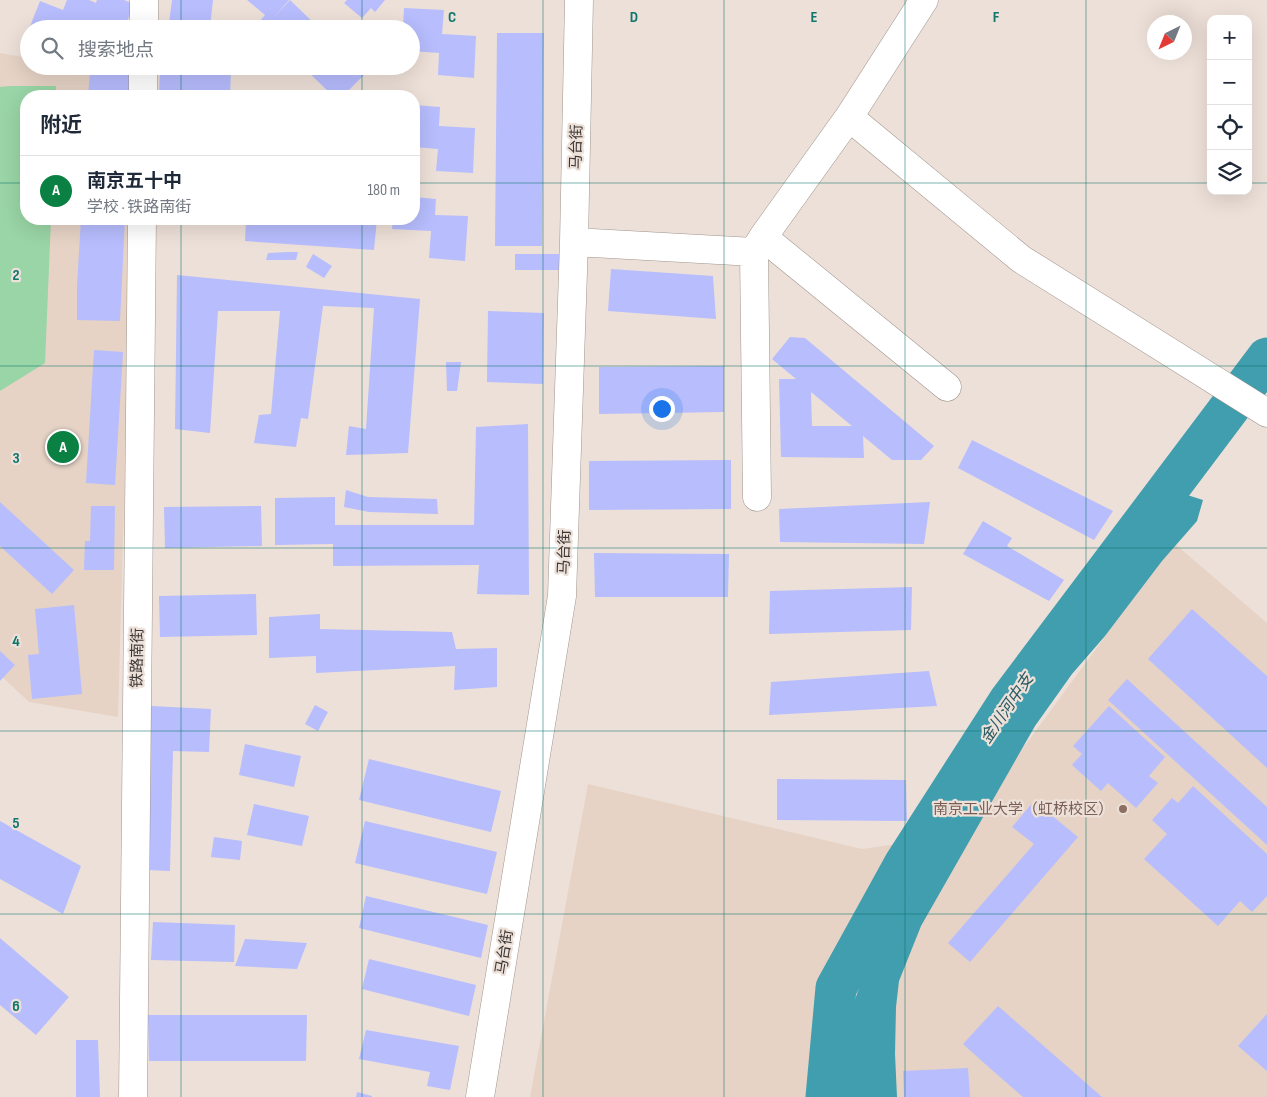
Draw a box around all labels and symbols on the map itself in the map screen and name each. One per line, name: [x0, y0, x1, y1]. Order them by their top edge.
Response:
text: C: [448, 8, 456, 27]
text: D: [630, 8, 638, 27]
text: E: [811, 8, 818, 27]
text: F: [993, 8, 1000, 27]
north arrow: [1147, 15, 1192, 60]
street label: 马台街: [567, 124, 586, 170]
text: 2: [12, 266, 20, 285]
your location: [649, 396, 675, 422]
pin: A: [47, 428, 79, 466]
text: 3: [12, 449, 20, 468]
street label: 马台街: [554, 529, 575, 575]
street label: 铁路南街: [127, 628, 148, 688]
text: 4: [12, 632, 20, 651]
water label: 金川河中支: [977, 669, 1039, 747]
place label: 南京工业大学（虹桥校区）: [933, 800, 1113, 819]
marker: 南京工业大学（虹桥校区）: [1117, 803, 1129, 815]
text: 5: [12, 814, 20, 833]
street label: 马台街: [492, 928, 517, 976]
text: 6: [12, 997, 20, 1016]

